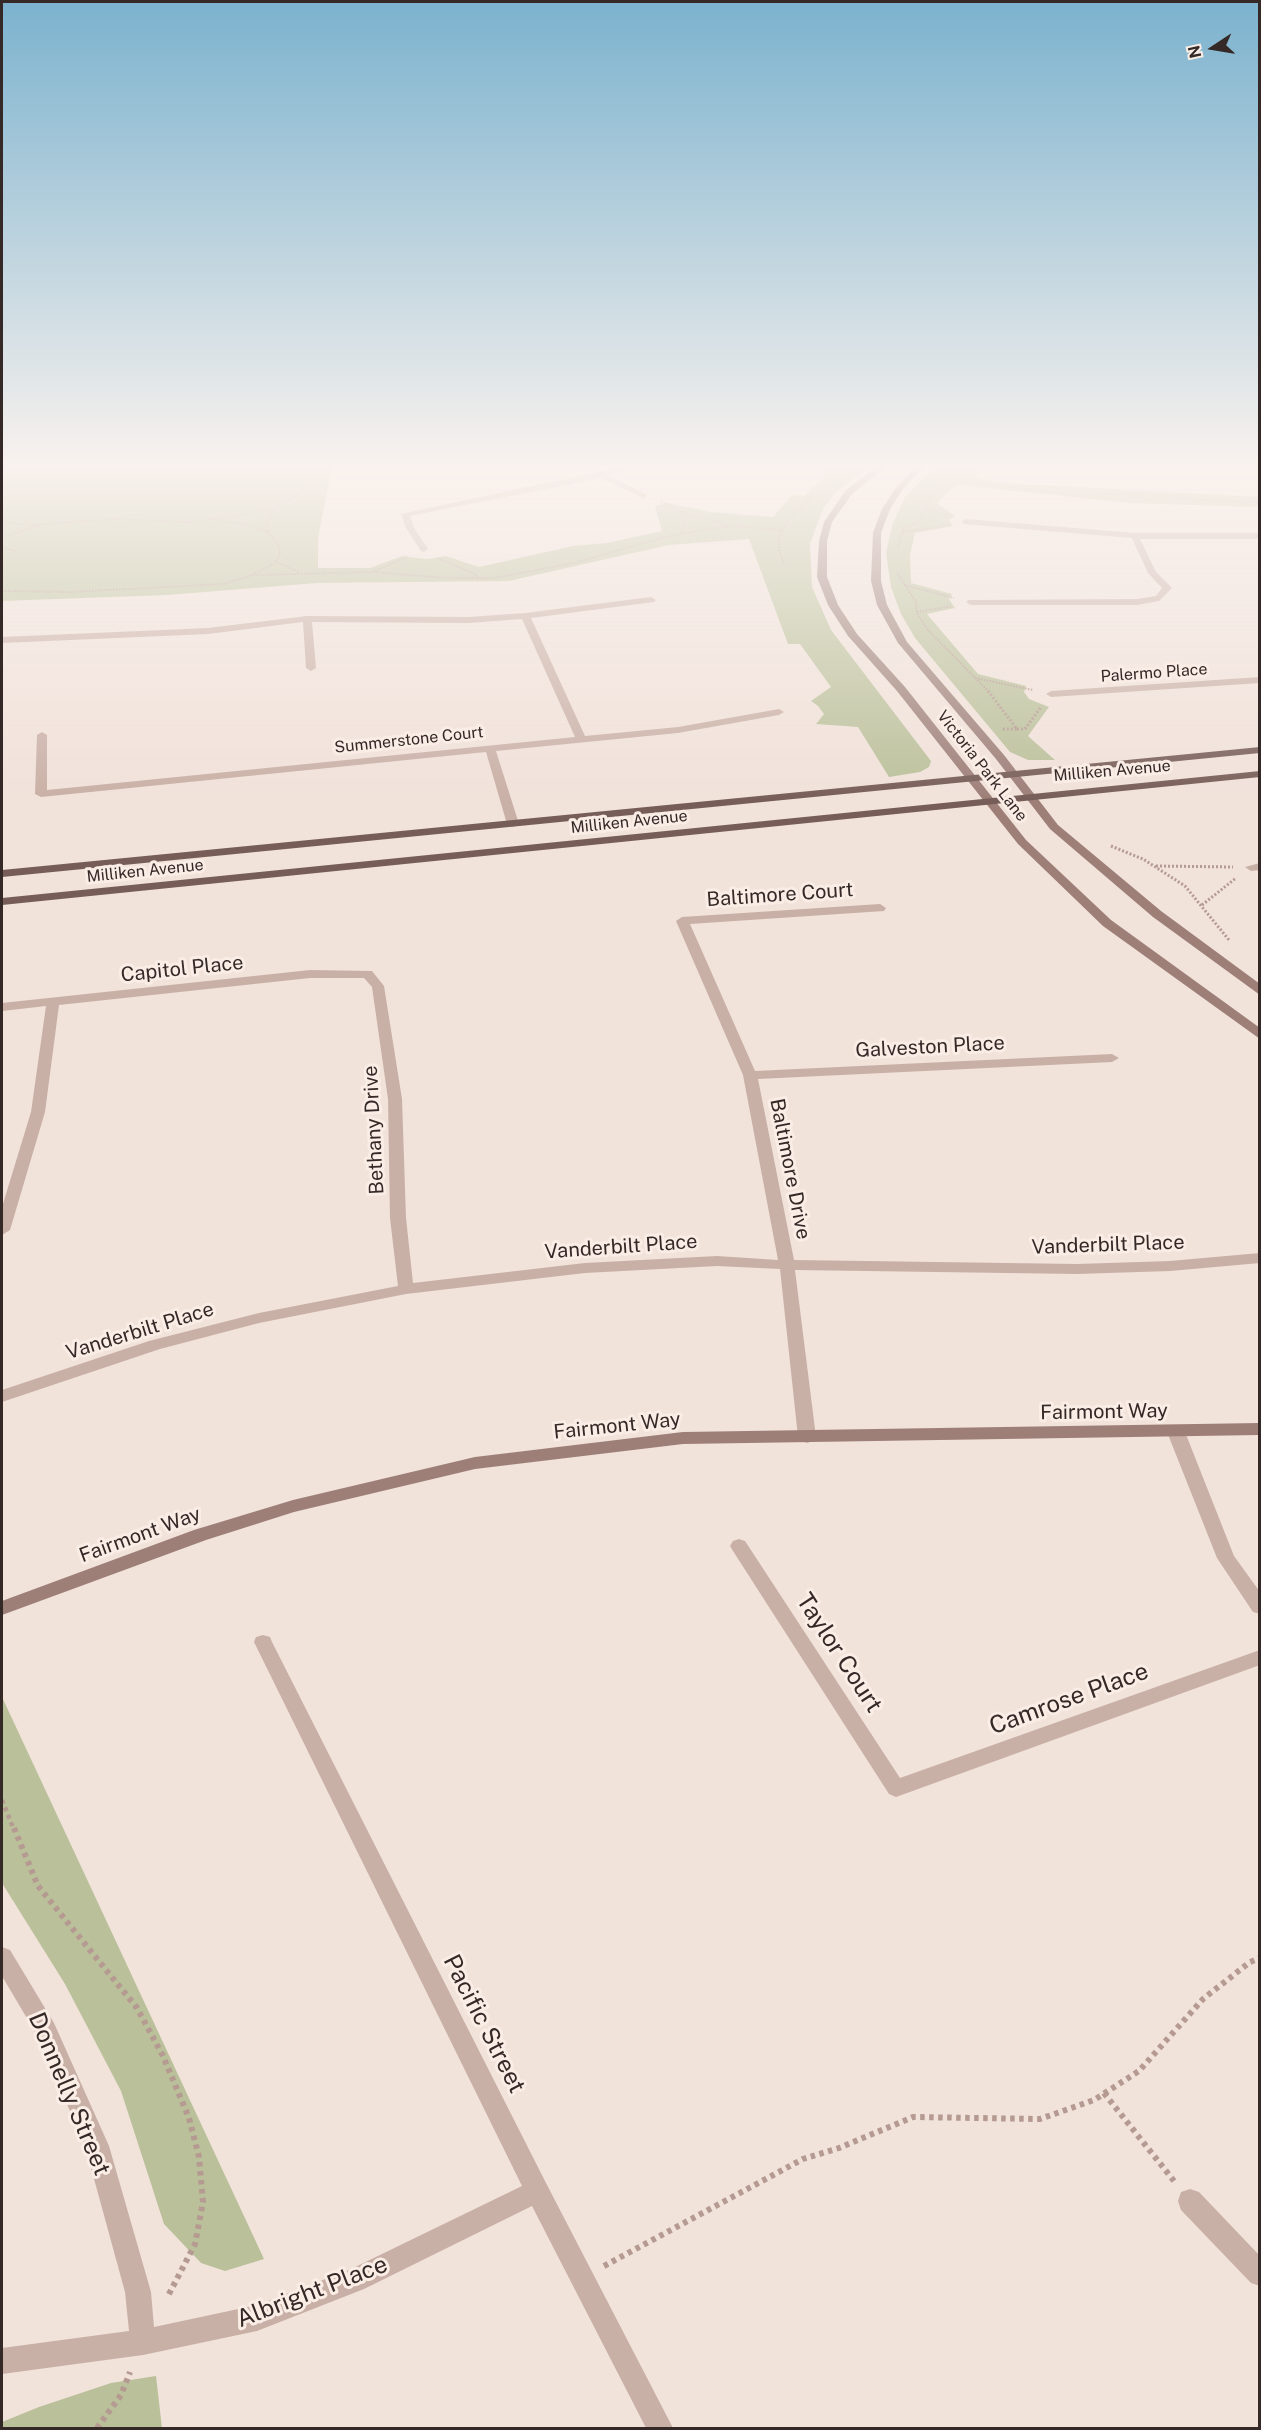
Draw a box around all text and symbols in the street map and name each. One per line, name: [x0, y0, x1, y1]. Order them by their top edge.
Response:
north arrow: [1183, 18, 1243, 78]
text: N: [1184, 44, 1205, 60]
street label: Palermo Place: [1100, 660, 1208, 686]
street label: Victoria Park Lane: [933, 707, 1031, 825]
street label: Summerstone Court: [333, 723, 485, 757]
street label: Milliken Avenue: [1053, 756, 1171, 786]
street label: Milliken Avenue: [570, 806, 688, 838]
street label: Milliken Avenue: [86, 855, 204, 887]
street label: Baltimore Court: [706, 878, 854, 912]
street label: Capitol Place: [119, 951, 245, 987]
street label: Galveston Place: [855, 1031, 1005, 1063]
street label: Bethany Drive: [359, 1065, 389, 1195]
street label: Baltimore Drive: [765, 1097, 815, 1241]
street label: Vanderbilt Place: [544, 1230, 698, 1264]
street label: Vanderbilt Place: [1031, 1230, 1185, 1260]
street label: Vanderbilt Place: [63, 1297, 217, 1365]
street label: Fairmont Way: [1040, 1399, 1168, 1425]
street label: Fairmont Way: [552, 1407, 682, 1445]
street label: Fairmont Way: [76, 1502, 204, 1568]
street label: Taylor Court: [790, 1588, 888, 1718]
street label: Camrose Place: [986, 1657, 1152, 1741]
street label: Pacific Street: [437, 1950, 531, 2098]
street label: Donnelly Street: [22, 2008, 116, 2180]
street label: Albright Place: [232, 2250, 392, 2334]

